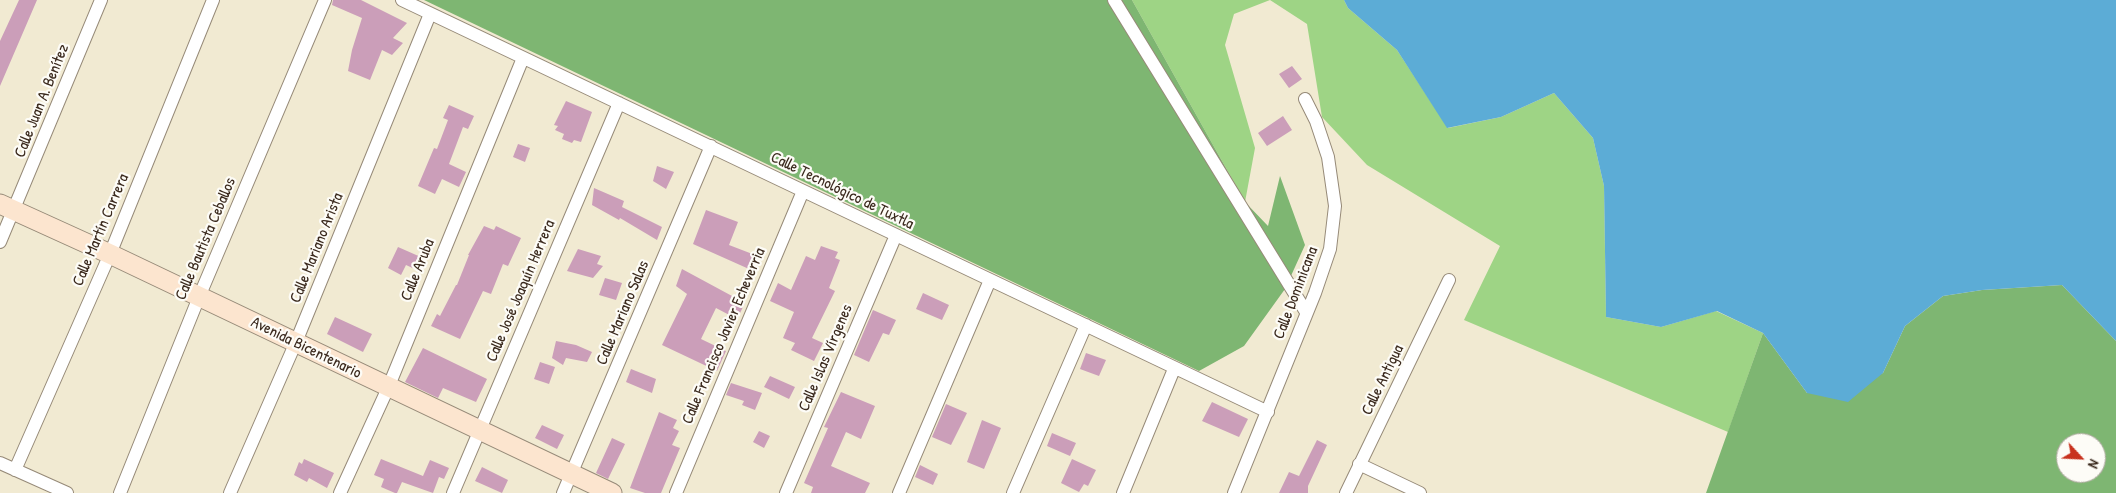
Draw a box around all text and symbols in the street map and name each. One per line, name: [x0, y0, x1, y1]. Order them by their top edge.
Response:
street label: Calle Juan A. Benítez: [11, 42, 73, 160]
street label: Calle Tecnológico de Tuxtla: [767, 148, 917, 234]
street label: Calle Martín Carrera: [69, 171, 133, 289]
street label: Calle Bautista Ceballos: [172, 175, 240, 303]
street label: Calle Mariano Arista: [286, 190, 348, 306]
street label: Calle José Joaquín Herrera: [482, 217, 560, 365]
street label: Calle Aruba: [397, 236, 439, 304]
street label: Calle Dominicana: [1270, 244, 1322, 342]
street label: Calle Francisco Javier Echeverria: [678, 245, 770, 427]
street label: Calle Mariano Salas: [592, 258, 654, 368]
street label: Calle Islas Vírgenes: [795, 302, 857, 414]
street label: Avenida Bicentenario: [248, 313, 364, 383]
street label: Calle Antigua: [1358, 342, 1408, 418]
north arrow: [2056, 433, 2106, 483]
text: N: [2084, 457, 2104, 472]

